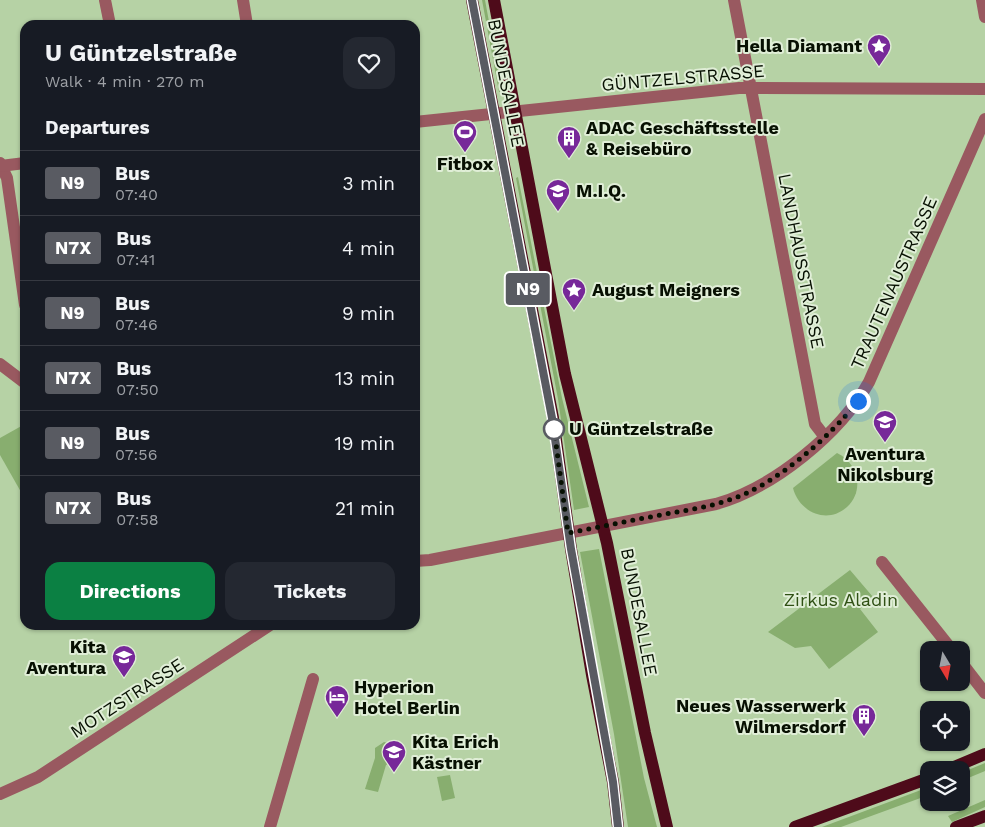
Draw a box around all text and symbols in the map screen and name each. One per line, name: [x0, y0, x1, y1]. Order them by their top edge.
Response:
street label: BUNDESALLEE: [484, 17, 529, 149]
place icon: Hella Diamant: [866, 33, 892, 67]
place label: Hella Diamant: [736, 35, 862, 56]
button: heart: [343, 37, 395, 89]
text: U Güntzelstraße: [45, 39, 237, 67]
street label: GÜNTZELSTRASSE: [601, 60, 765, 95]
text: Walk · 4 min · 270 m: [45, 72, 204, 91]
text: Departures: [45, 116, 150, 139]
place label: ADAC Geschäftsstelle & Reisebüro: [586, 117, 779, 159]
sports icon: Fitbox: [452, 119, 478, 153]
building icon: ADAC Geschäftsstelle & Reisebüro: [556, 125, 582, 159]
place label: Fitbox: [437, 153, 494, 174]
text: Bus: [115, 162, 150, 185]
text: N9: [60, 172, 85, 193]
text: 3 min: [343, 172, 395, 195]
street label: LANDHAUSSTRASSE: [774, 172, 829, 350]
school or university icon: M.I.Q.: [545, 178, 571, 212]
place label: M.I.Q.: [576, 180, 626, 201]
text: 07:40: [115, 185, 158, 204]
street label: TRAUTENAUSTRASSE: [846, 193, 941, 372]
text: Bus: [116, 227, 151, 250]
text: N7X: [55, 237, 91, 258]
text: 4 min: [342, 237, 395, 260]
text: 07:41: [116, 250, 155, 269]
line badge: N9: [506, 273, 550, 305]
place icon: August Meigners: [561, 277, 587, 311]
text: N9: [516, 278, 540, 299]
place label: August Meigners: [592, 279, 740, 300]
text: Bus: [115, 292, 150, 315]
text: N9: [60, 302, 85, 323]
text: 9 min: [342, 302, 395, 325]
text: 07:46: [115, 315, 158, 334]
text: Bus: [116, 357, 151, 380]
text: N7X: [55, 367, 91, 388]
text: 13 min: [335, 367, 395, 390]
text: 07:50: [116, 380, 159, 399]
your location: [846, 389, 871, 414]
school or university icon: Aventura Nikolsburg: [872, 409, 898, 443]
marker: U Güntzelstraße: [543, 418, 565, 440]
place label: U Güntzelstraße: [569, 418, 713, 439]
text: Bus: [115, 422, 150, 445]
text: N9: [60, 432, 85, 453]
text: 19 min: [334, 432, 395, 455]
place label: Aventura Nikolsburg: [837, 443, 934, 485]
text: 07:56: [115, 445, 157, 464]
text: Bus: [116, 487, 151, 510]
text: N7X: [55, 497, 91, 518]
text: 21 min: [335, 497, 395, 520]
text: 07:58: [116, 510, 159, 529]
street label: BUNDESALLEE: [617, 546, 662, 678]
button: Directions: [45, 562, 215, 620]
button: Tickets: [225, 562, 395, 620]
park label: Zirkus Aladin: [784, 589, 898, 610]
place label: Kita Aventura: [26, 636, 107, 678]
north arrow: [920, 641, 970, 691]
map controls: [920, 641, 970, 811]
school or university icon: Kita Aventura: [111, 644, 137, 678]
street label: MOTZSTRASSE: [66, 653, 187, 742]
place label: Hyperion Hotel Berlin: [354, 676, 460, 718]
hotel icon: Hyperion Hotel Berlin: [324, 684, 350, 718]
place label: Neues Wasserwerk Wilmersdorf: [676, 695, 847, 737]
button: locate: [920, 701, 970, 751]
building icon: Neues Wasserwerk Wilmersdorf: [851, 703, 877, 737]
place label: Kita Erich Kästner: [412, 731, 499, 773]
school or university icon: Kita Erich Kästner: [381, 739, 407, 773]
button: layers: [920, 761, 970, 811]

